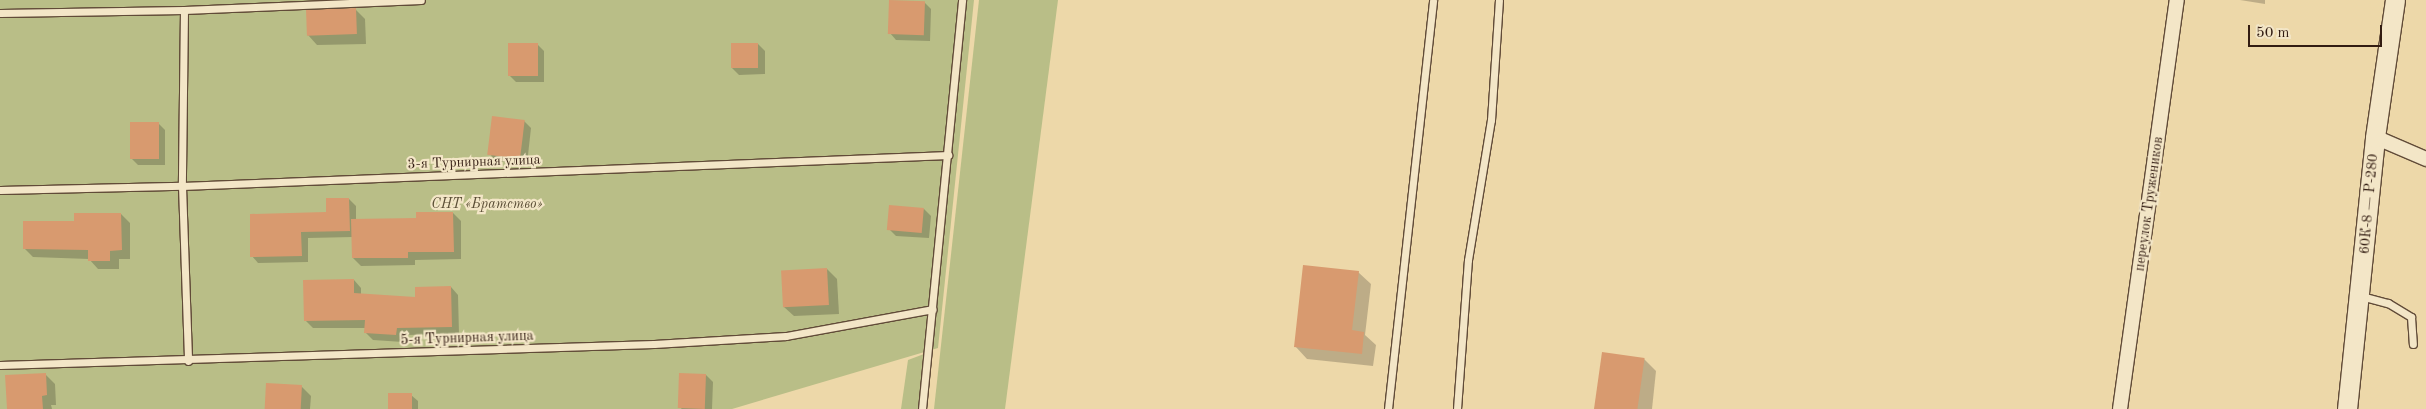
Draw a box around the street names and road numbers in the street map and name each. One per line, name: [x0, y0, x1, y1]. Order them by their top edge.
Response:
street label: переулок Тружеников: [2131, 136, 2167, 272]
street label: 3-я Турнирная улица: [407, 151, 541, 173]
street label: 60К-8 — Р-280: [2356, 153, 2382, 255]
street label: 5-я Турнирная улица: [400, 327, 534, 349]

